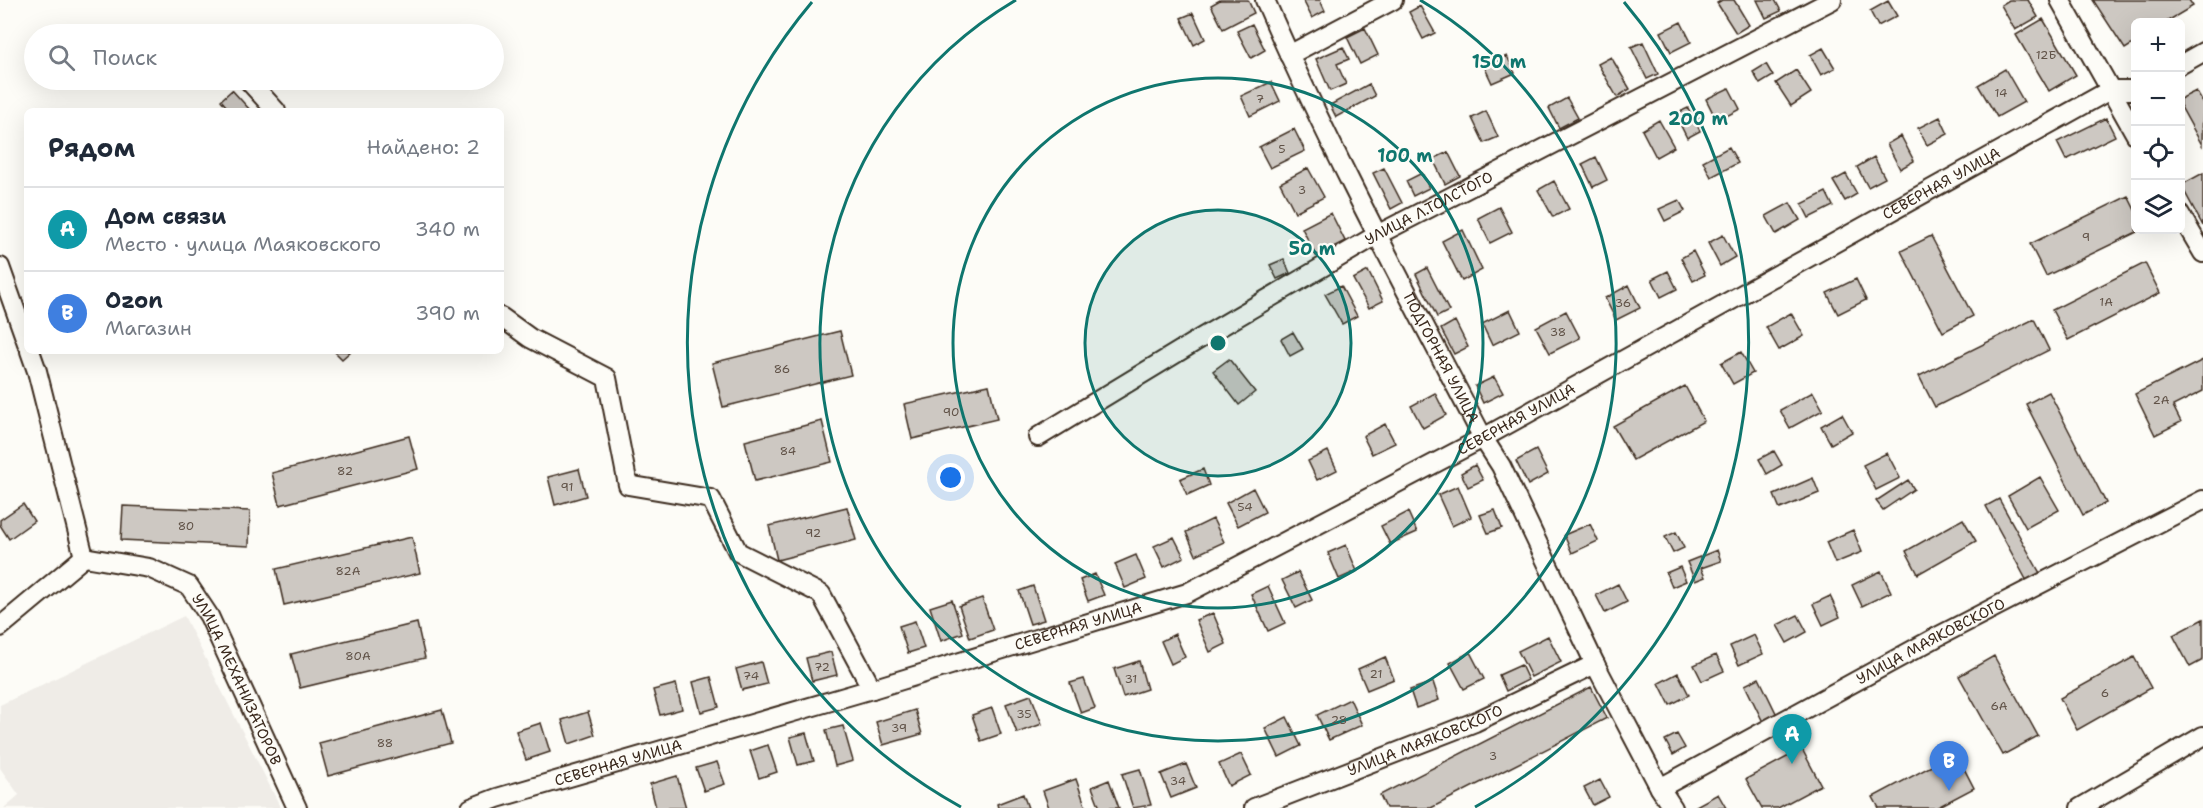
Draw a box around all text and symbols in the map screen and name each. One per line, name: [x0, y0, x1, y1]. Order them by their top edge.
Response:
map controls: [2131, 18, 2185, 234]
button: +: [2131, 18, 2185, 72]
search box: [24, 24, 504, 90]
icon: search: [45, 41, 78, 74]
text: Поиск: [93, 43, 157, 72]
house number: 12Б: [2036, 47, 2056, 63]
text: 150 m: [1472, 50, 1527, 74]
button: −: [2131, 72, 2185, 126]
house number: 14: [1995, 85, 2007, 101]
house number: 7: [1256, 91, 1264, 107]
text: 200 m: [1668, 107, 1729, 131]
button: locate: [2131, 126, 2185, 180]
text: Рядом: [48, 130, 135, 165]
text: Найдено: 2: [367, 134, 480, 160]
house number: 5: [1278, 141, 1286, 157]
street label: СЕВЕРНАЯ УЛИЦА: [1879, 143, 2004, 224]
text: 100 m: [1377, 144, 1433, 168]
street label: УЛИЦА Л.ТОЛСТОГО: [1361, 167, 1496, 250]
button: layers: [2131, 180, 2185, 234]
house number: 3: [1298, 182, 1306, 198]
text: Дом связи: [105, 202, 226, 231]
text: A: [60, 216, 75, 242]
text: 340 m: [415, 216, 480, 242]
house number: 9: [2082, 229, 2090, 245]
text: Место · улица Маяковского: [105, 231, 381, 257]
text: 50 m: [1289, 237, 1336, 261]
text: Ozon: [105, 286, 163, 315]
street label: ПОДГОРНАЯ УЛИЦА: [1399, 289, 1484, 427]
house number: 1А: [2099, 294, 2113, 310]
house number: 36: [1615, 295, 1631, 311]
text: B: [61, 300, 74, 326]
text: 390 m: [415, 300, 480, 326]
text: Магазин: [105, 315, 192, 341]
house number: 38: [1550, 324, 1566, 340]
centre of rings: [1208, 333, 1228, 353]
house number: 86: [774, 361, 790, 377]
street label: СЕВЕРНАЯ УЛИЦА: [1454, 379, 1579, 460]
house number: 2А: [2152, 392, 2170, 408]
house number: 90: [943, 404, 959, 420]
house number: 84: [780, 443, 796, 459]
house number: 82: [337, 463, 353, 479]
your location: [936, 463, 965, 492]
house number: 91: [560, 479, 574, 495]
house number: 54: [1237, 499, 1253, 515]
house number: 80: [178, 518, 194, 534]
house number: 92: [805, 525, 821, 541]
house number: 82А: [336, 563, 361, 579]
street label: УЛИЦА МЕХАНИЗАТОРОВ: [187, 590, 286, 768]
street label: УЛИЦА МАЯКОВСКОГО: [1853, 594, 2009, 689]
street label: СЕВЕРНАЯ УЛИЦА: [1012, 597, 1144, 655]
house number: 80А: [345, 648, 371, 664]
house number: 72: [814, 659, 830, 675]
house number: 21: [1370, 666, 1382, 682]
house number: 74: [743, 668, 759, 684]
house number: 31: [1125, 671, 1137, 687]
house number: 6: [2101, 685, 2109, 701]
house number: 6А: [1990, 698, 2008, 714]
street label: УЛИЦА МАЯКОВСКОГО: [1345, 700, 1506, 781]
house number: 35: [1016, 706, 1032, 722]
house number: 28: [1331, 712, 1347, 728]
pin: A: [1772, 714, 1812, 764]
house number: 39: [891, 720, 907, 736]
house number: 88: [377, 735, 393, 751]
street label: СЕВЕРНАЯ УЛИЦА: [552, 735, 684, 791]
pin: B: [1930, 742, 1968, 791]
house number: 3: [1489, 748, 1497, 764]
house number: 34: [1170, 773, 1186, 789]

